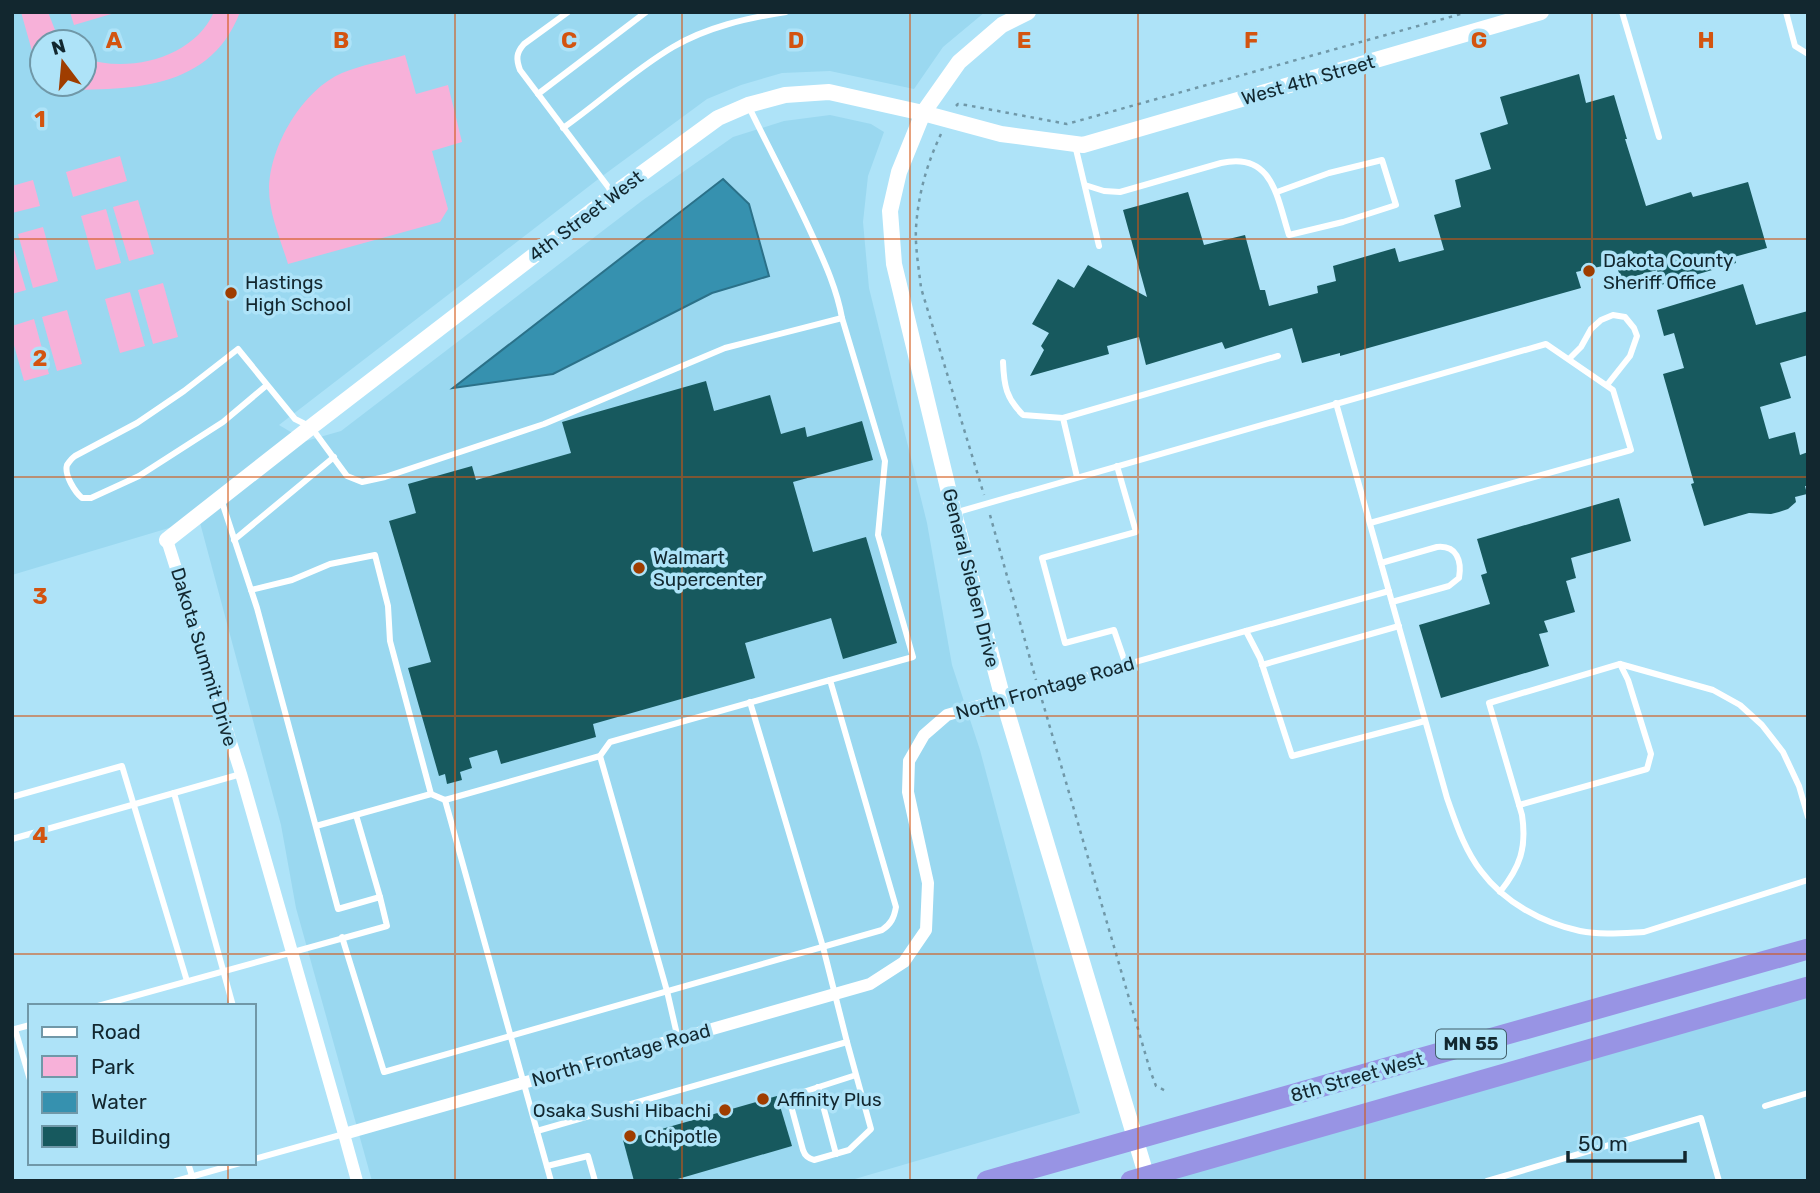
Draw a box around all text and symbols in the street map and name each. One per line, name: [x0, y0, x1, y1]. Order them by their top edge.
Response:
text: A: [106, 26, 123, 54]
text: B: [333, 26, 349, 54]
text: C: [561, 26, 577, 54]
text: D: [788, 26, 804, 54]
text: E: [1017, 26, 1031, 54]
text: F: [1244, 26, 1258, 54]
text: G: [1471, 26, 1487, 54]
text: H: [1697, 26, 1715, 54]
north arrow: [28, 28, 98, 98]
text: N: [49, 34, 68, 60]
street label: West 4th Street: [1239, 50, 1378, 110]
text: 1: [34, 105, 46, 133]
street label: 4th Street West: [524, 165, 648, 266]
place label: Dakota County Sheriff Office: [1603, 249, 1734, 294]
marker: Dakota County Sheriff Office: [1581, 263, 1597, 279]
place label: Hastings High School: [245, 271, 351, 316]
marker: Hastings High School: [223, 285, 239, 301]
text: 2: [33, 344, 47, 372]
street label: General Sieben Drive: [938, 486, 1004, 670]
place label: Walmart Supercenter: [653, 546, 764, 591]
marker: Walmart Supercenter: [631, 560, 647, 576]
street label: Dakota Summit Drive: [166, 565, 242, 749]
text: 3: [32, 582, 48, 610]
street label: North Frontage Road: [953, 651, 1137, 725]
text: 4: [32, 821, 48, 849]
legend: [28, 1004, 256, 1165]
street label: North Frontage Road: [529, 1018, 713, 1092]
text: Road: [91, 1019, 141, 1044]
road number: MN 55: [1436, 1030, 1506, 1058]
street label: 8th Street West: [1288, 1047, 1427, 1107]
text: Park: [91, 1054, 135, 1079]
place label: Affinity Plus: [777, 1088, 882, 1111]
text: Water: [91, 1089, 147, 1114]
marker: Affinity Plus: [755, 1091, 771, 1107]
place label: Osaka Sushi Hibachi: [533, 1099, 711, 1122]
marker: Osaka Sushi Hibachi: [717, 1102, 733, 1118]
scale bar: [1568, 1120, 1685, 1164]
text: Building: [91, 1124, 171, 1149]
place label: Chipotle: [644, 1125, 718, 1148]
marker: Chipotle: [622, 1128, 638, 1144]
text: 50 m: [1578, 1131, 1628, 1156]

